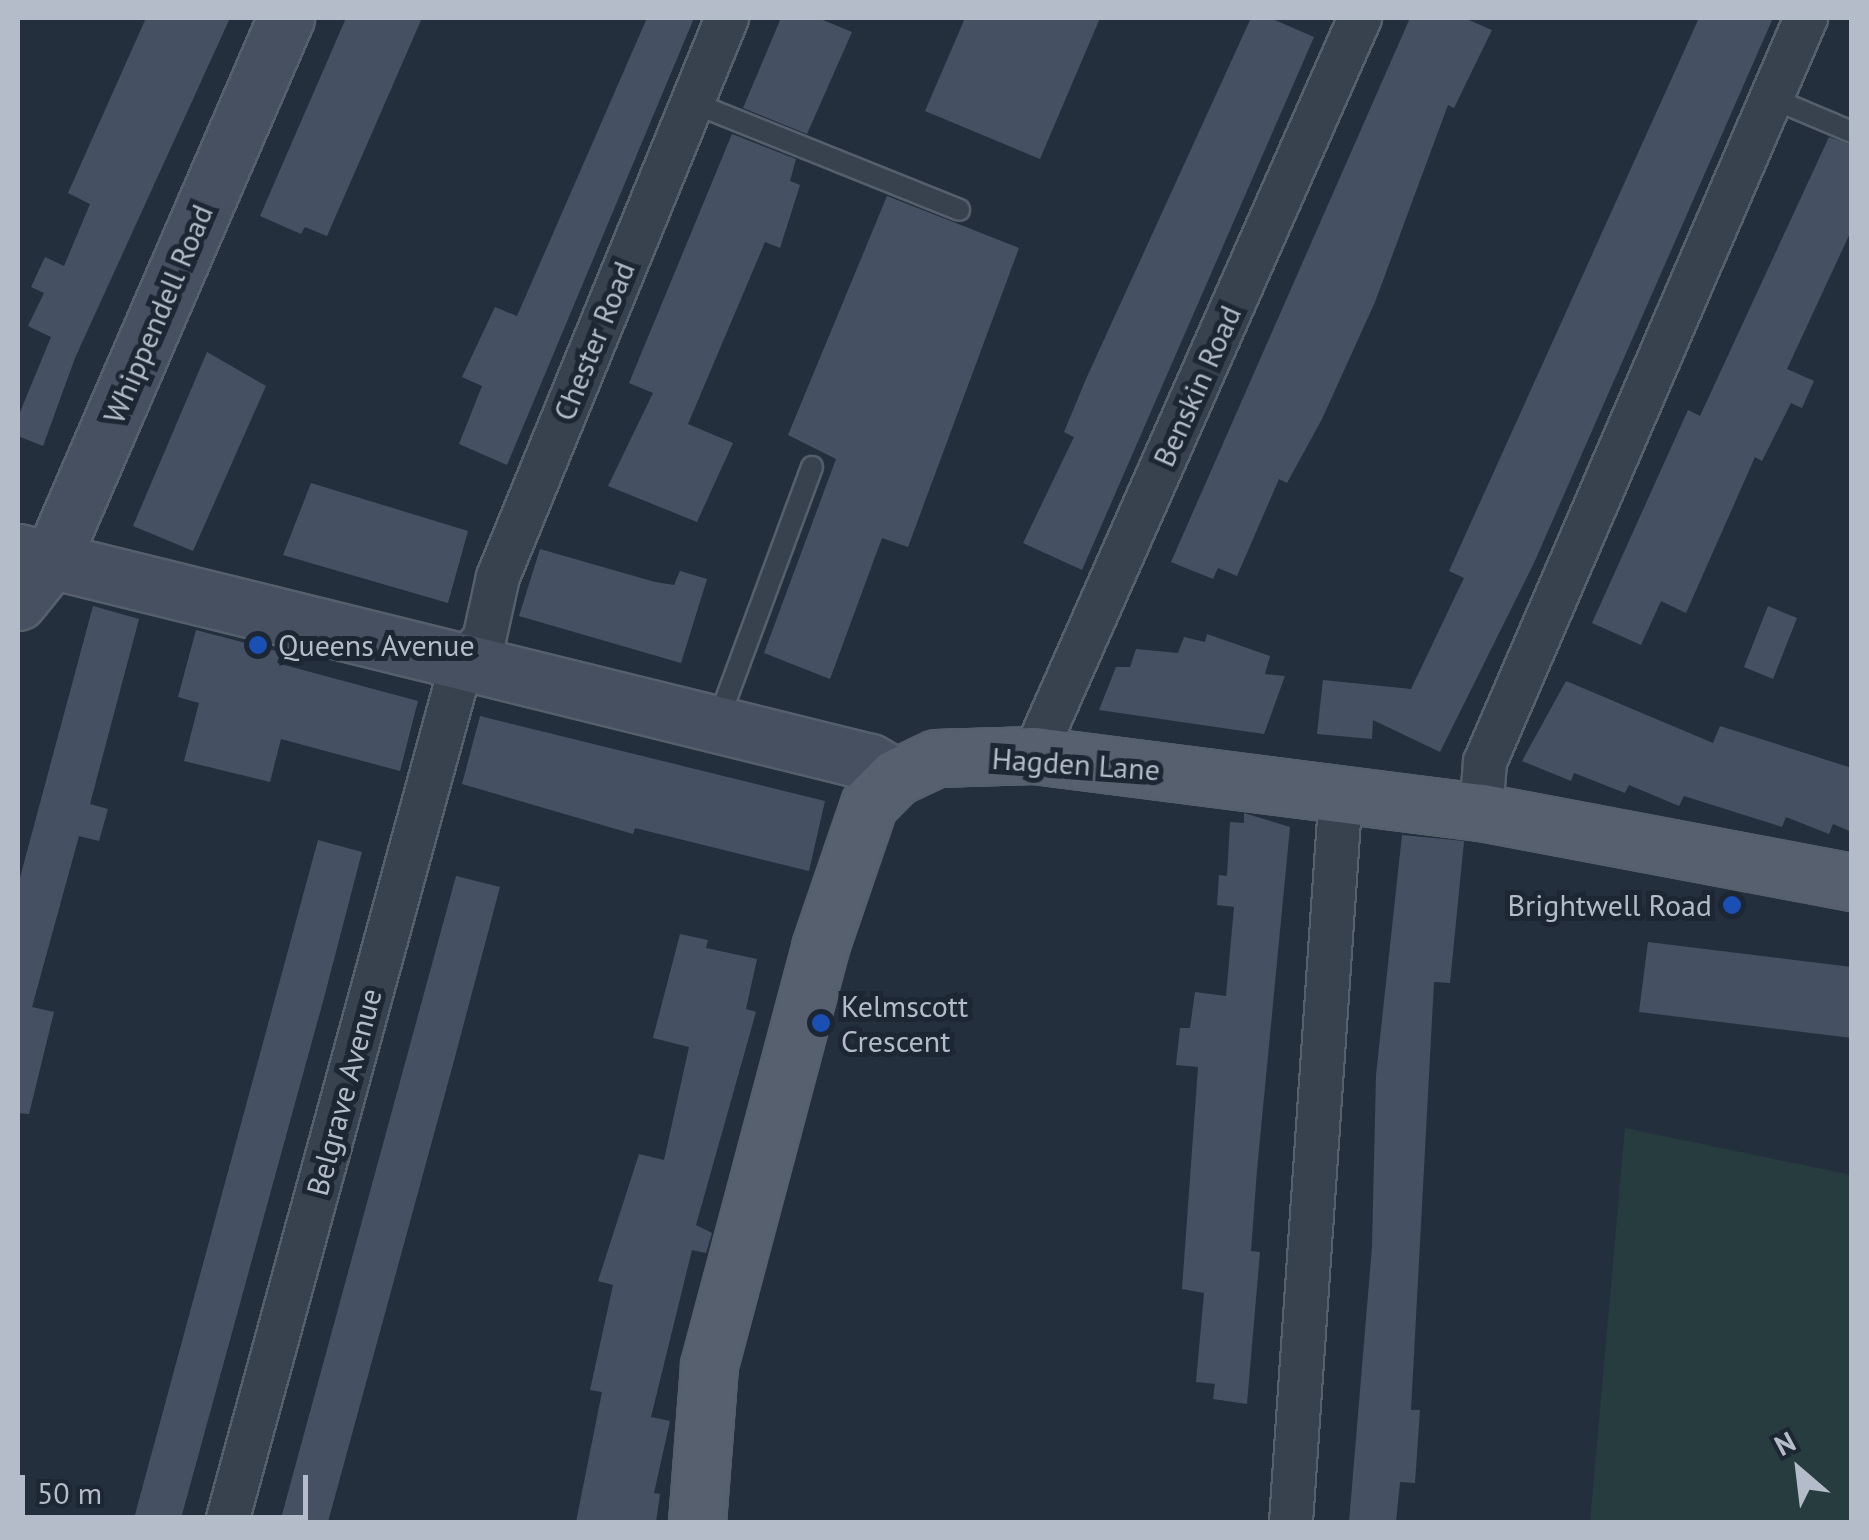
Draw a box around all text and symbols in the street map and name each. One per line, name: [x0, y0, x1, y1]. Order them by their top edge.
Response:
street label: Whippendell Road: [96, 199, 220, 429]
street label: Chester Road: [546, 256, 642, 426]
street label: Benskin Road: [1146, 300, 1248, 472]
place label: Queens Avenue: [278, 627, 476, 663]
marker: Queens Avenue: [247, 634, 269, 656]
street label: Hagden Lane: [991, 740, 1161, 788]
place label: Brightwell Road: [1508, 887, 1712, 923]
marker: Brightwell Road: [1721, 894, 1743, 916]
street label: Belgrave Avenue: [299, 984, 389, 1200]
place label: Kelmscott Crescent: [841, 988, 968, 1058]
marker: Kelmscott Crescent: [810, 1012, 832, 1034]
north arrow: [1749, 1420, 1849, 1520]
text: N: [1768, 1422, 1801, 1464]
scale bar: [25, 1455, 312, 1517]
text: 50 m: [37, 1473, 102, 1512]

